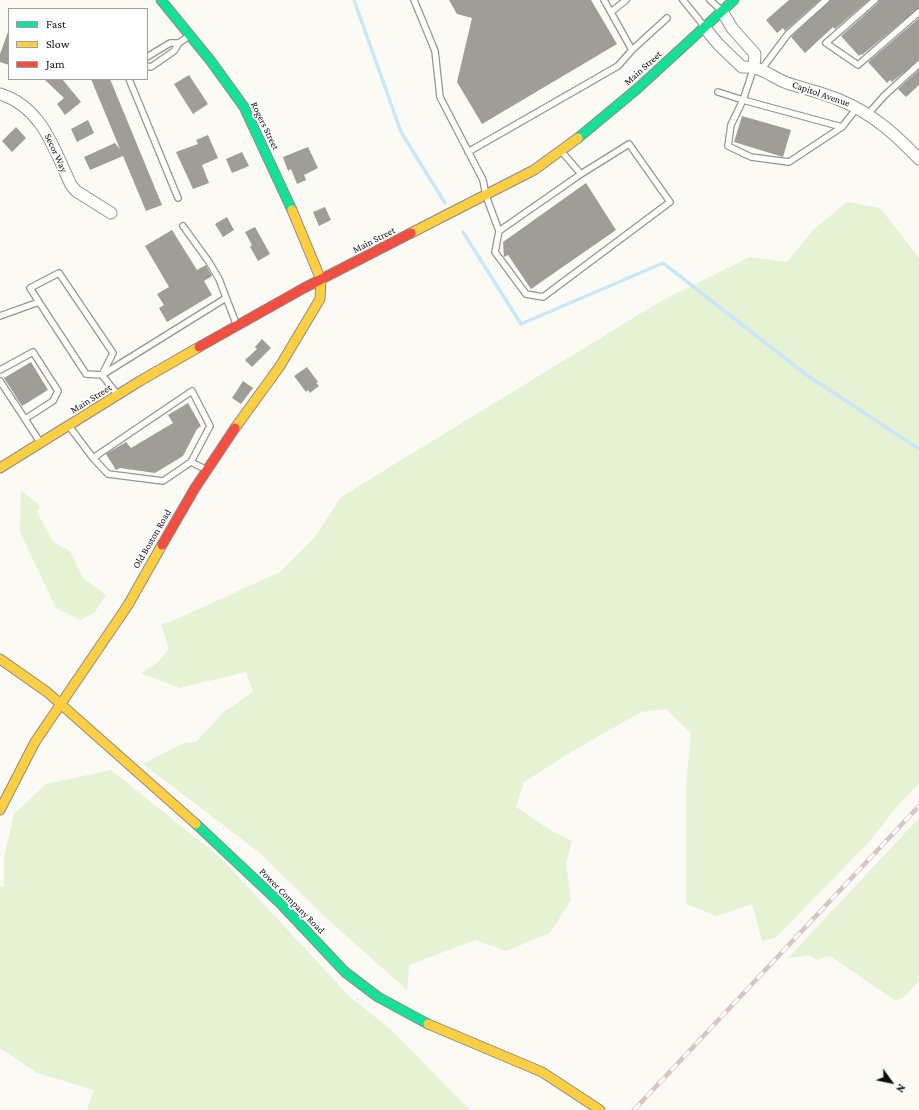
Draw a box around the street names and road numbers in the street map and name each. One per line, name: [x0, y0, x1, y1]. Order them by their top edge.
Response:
street label: Main Street: [622, 48, 664, 88]
street label: Capitol Avenue: [790, 78, 852, 110]
street label: Rogers Street: [248, 100, 282, 152]
street label: Secor Way: [42, 132, 70, 174]
street label: Main Street: [351, 224, 397, 256]
street label: Main Street: [68, 382, 114, 416]
street label: Old Boston Road: [130, 507, 174, 571]
street label: Power Company Road: [257, 866, 327, 936]

